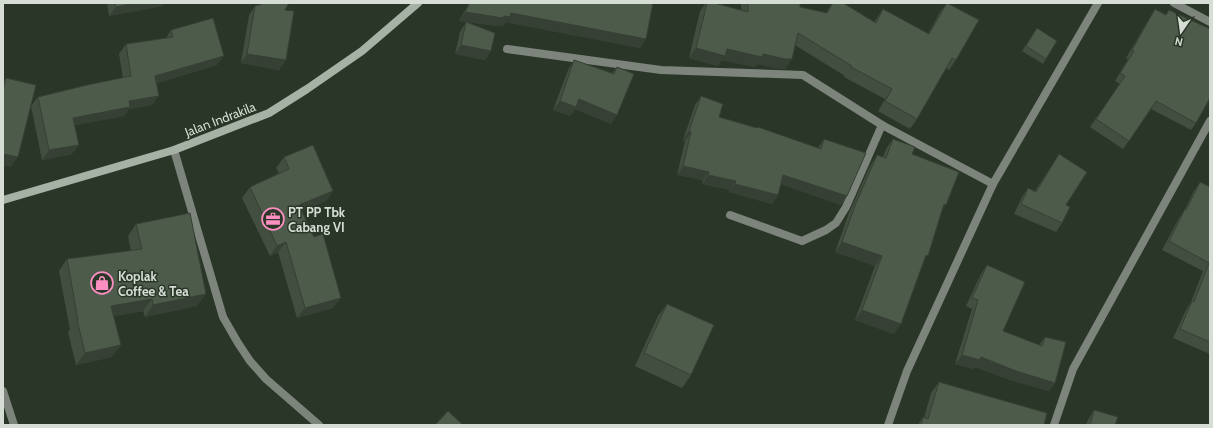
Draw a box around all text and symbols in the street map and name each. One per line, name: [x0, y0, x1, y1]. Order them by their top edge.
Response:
north arrow: [1161, 12, 1201, 52]
text: N: [1173, 34, 1184, 49]
street label: Jalan Indrakila: [181, 98, 258, 140]
place label: PT PP Tbk Cabang VI: [288, 204, 346, 235]
office icon: PT PP Tbk Cabang VI: [260, 206, 286, 232]
place label: Koplak Coffee & Tea: [118, 268, 189, 299]
shop icon: Koplak Coffee & Tea: [89, 270, 115, 296]

